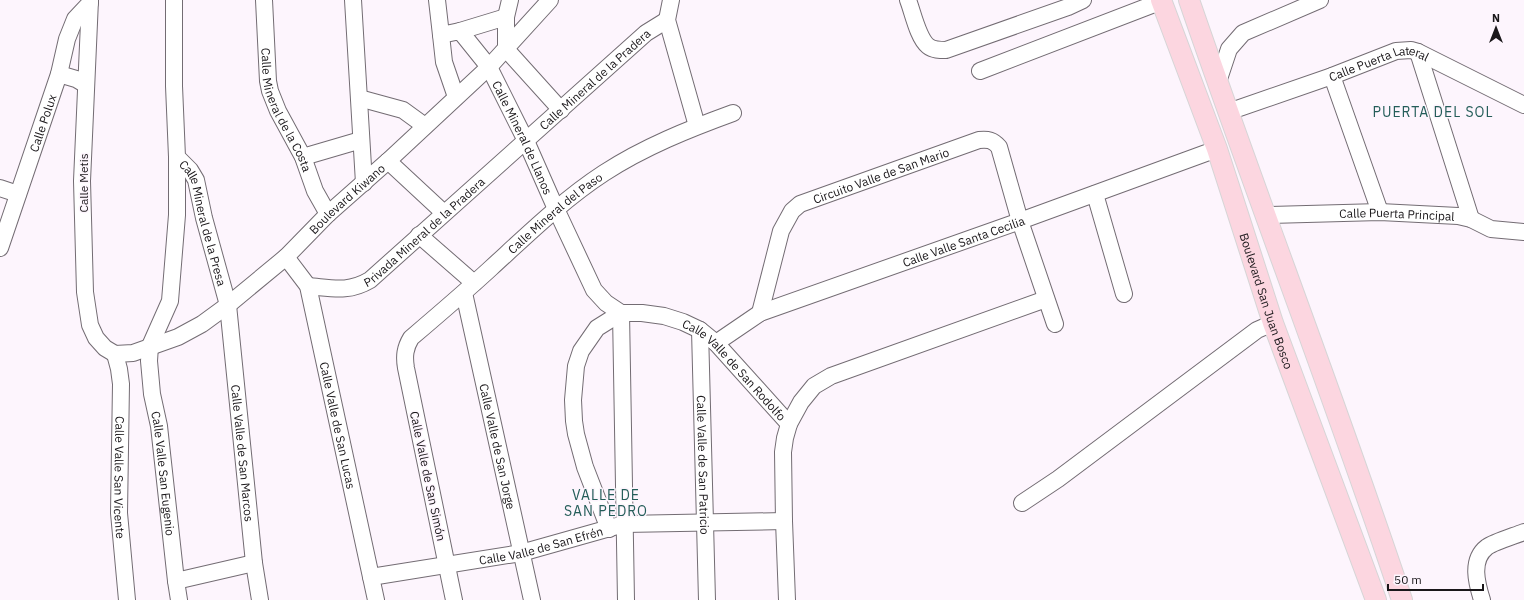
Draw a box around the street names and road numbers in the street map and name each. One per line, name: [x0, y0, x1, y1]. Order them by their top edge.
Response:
street label: Calle Mineral de la Pradera: [536, 25, 654, 133]
street label: Calle Puerta Lateral: [1327, 42, 1432, 84]
street label: Calle Mineral de la Costa: [259, 47, 315, 174]
street label: Calle Mineral de Llanos: [489, 78, 556, 197]
street label: Calle Polux: [26, 92, 59, 154]
street label: Circuito Valle de San Mario: [811, 144, 951, 206]
street label: Calle Metis: [76, 153, 91, 213]
street label: Calle Mineral de la Presa: [177, 157, 230, 288]
street label: Boulevard Kiwano: [306, 160, 388, 237]
street label: Calle Mineral del Paso: [504, 169, 605, 257]
street label: Privada Mineral de la Pradera: [361, 173, 488, 290]
street label: Calle Puerta Principal: [1339, 204, 1455, 223]
street label: Calle Valle Santa Cecilia: [900, 212, 1027, 270]
street label: Boulevard San Juan Bosco: [1237, 231, 1297, 371]
street label: Calle Valle de San Rodolfo: [680, 315, 790, 424]
street label: Calle Valle de San Lucas: [317, 360, 359, 490]
street label: Calle Valle de San Jorge: [477, 382, 519, 511]
street label: Calle Valle de San Marcos: [229, 384, 257, 522]
street label: Calle Valle de San Patricio: [694, 395, 713, 535]
street label: Calle Valle San Eugenio: [148, 410, 179, 537]
street label: Calle Valle de San Simón: [407, 410, 449, 542]
street label: Calle Valle San Vicente: [111, 416, 129, 540]
street label: Calle Valle de San Efrén: [478, 523, 605, 567]

